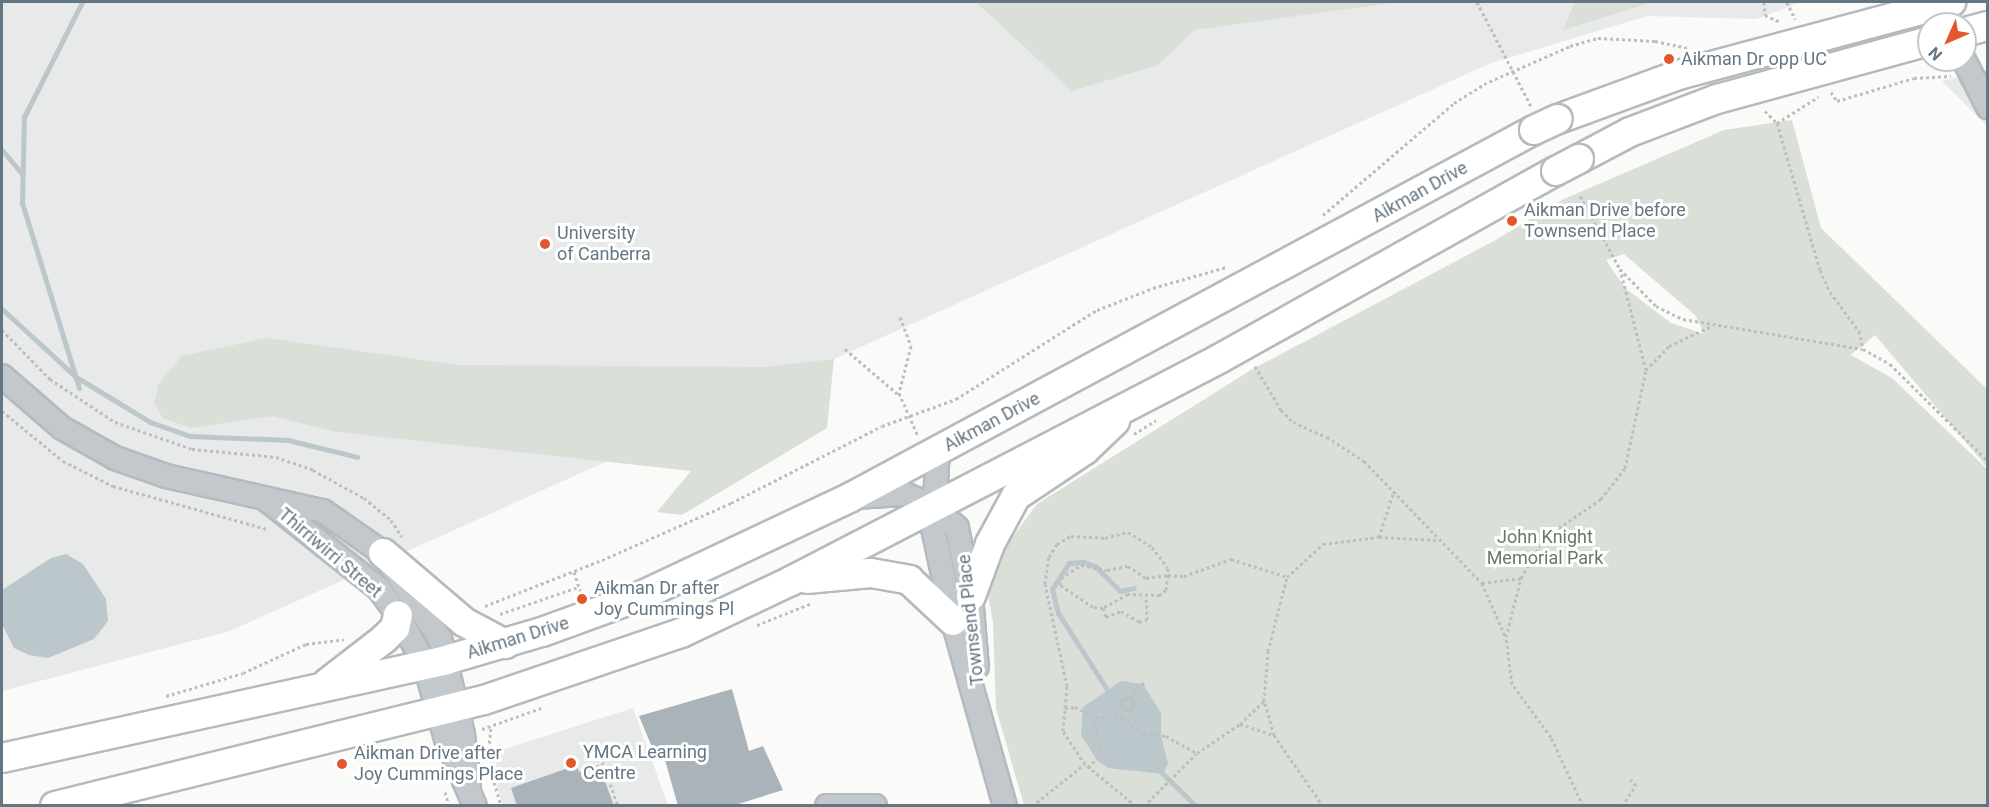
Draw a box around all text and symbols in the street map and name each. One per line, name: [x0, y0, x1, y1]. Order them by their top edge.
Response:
north arrow: [1917, 12, 1977, 72]
text: N: [1925, 43, 1946, 64]
place label: Aikman Dr opp UC: [1681, 48, 1827, 70]
marker: Aikman Dr opp UC: [1662, 52, 1676, 66]
street label: Aikman Drive: [1369, 157, 1471, 227]
place label: Aikman Drive before Townsend Place: [1524, 200, 1686, 242]
marker: Aikman Drive before Townsend Place: [1505, 214, 1519, 228]
place label: University of Canberra: [557, 223, 651, 266]
marker: University of Canberra: [538, 237, 552, 251]
street label: Aikman Drive: [940, 388, 1044, 456]
street label: Thirriwirri Street: [274, 504, 386, 602]
park label: John Knight Memorial Park: [1487, 527, 1603, 570]
street label: Townsend Place: [953, 553, 989, 687]
place label: Aikman Dr after Joy Cummings Pl: [594, 578, 734, 620]
marker: Aikman Dr after Joy Cummings Pl: [575, 592, 589, 606]
street label: Aikman Drive: [464, 612, 572, 664]
place label: YMCA Learning Centre: [583, 742, 707, 784]
place label: Aikman Drive after Joy Cummings Place: [354, 743, 523, 786]
marker: YMCA Learning Centre: [564, 756, 578, 770]
marker: Aikman Drive after Joy Cummings Place: [335, 757, 349, 771]

